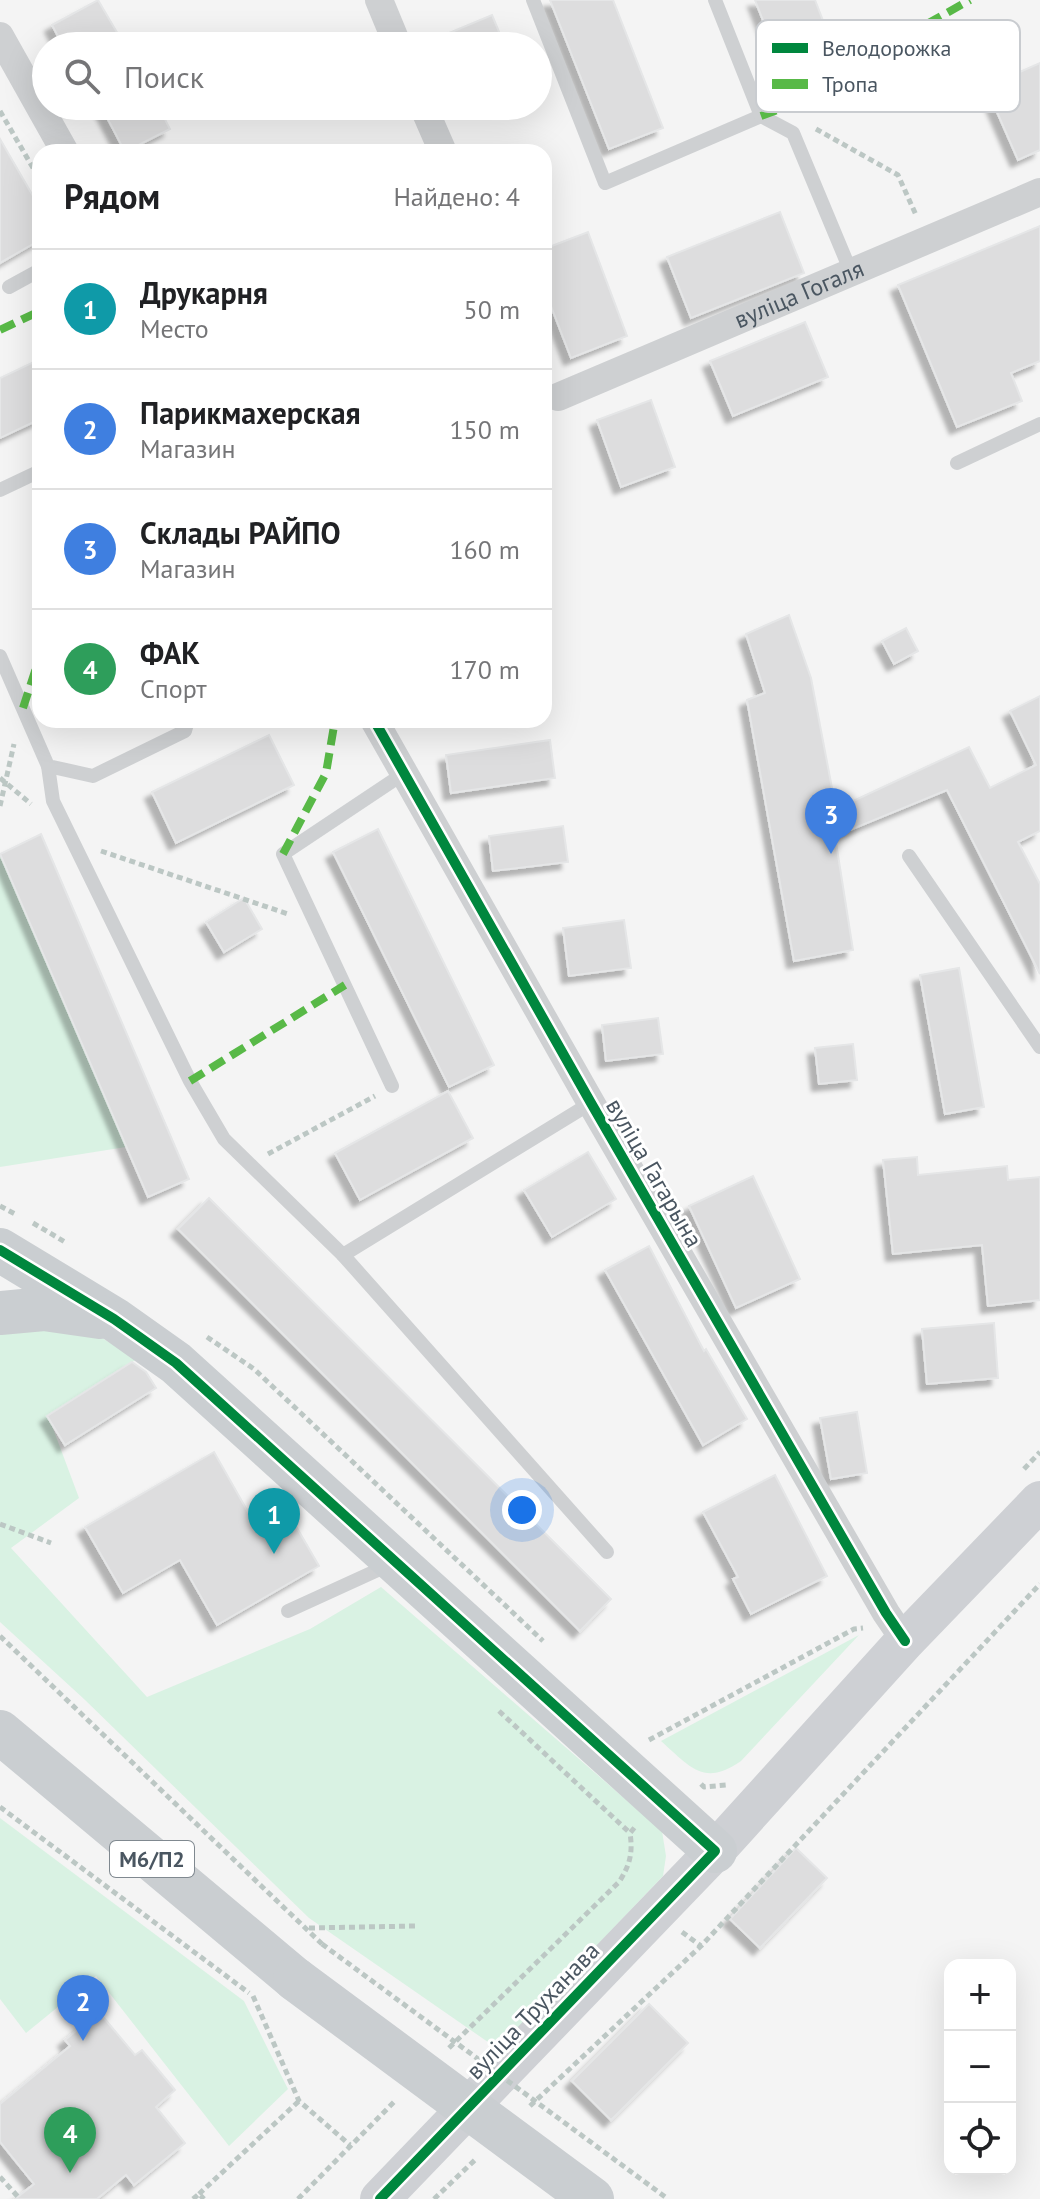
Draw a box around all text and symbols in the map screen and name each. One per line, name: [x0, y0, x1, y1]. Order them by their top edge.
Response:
legend: [756, 20, 1020, 112]
search box: [32, 32, 552, 120]
text: Велодорожка: [822, 34, 951, 62]
icon: search: [60, 54, 104, 98]
text: Поиск: [124, 57, 204, 96]
text: Тропа: [822, 70, 878, 98]
text: Рядом: [64, 174, 160, 218]
text: Найдено: 4: [393, 180, 520, 213]
street label: вуліца Гогаля: [729, 253, 868, 335]
text: Друкарня: [140, 273, 268, 312]
text: 1: [83, 293, 97, 326]
text: 50 m: [464, 293, 520, 326]
text: Место: [140, 312, 209, 345]
text: Парикмахерская: [140, 393, 361, 432]
text: 2: [83, 413, 97, 446]
text: 150 m: [449, 413, 520, 446]
text: Магазин: [140, 432, 236, 465]
text: Склады РАЙПО: [140, 513, 341, 552]
text: 3: [83, 533, 97, 566]
text: 160 m: [449, 533, 520, 566]
text: Магазин: [140, 552, 236, 585]
text: ФАК: [140, 633, 200, 672]
text: 4: [83, 653, 97, 686]
text: 170 m: [449, 653, 520, 686]
text: Спорт: [140, 672, 207, 705]
pin: 3: [805, 788, 857, 854]
street label: вуліца Гагарына: [599, 1093, 710, 1253]
pin: 1: [248, 1488, 300, 1554]
your location: [502, 1490, 542, 1530]
road number: М6/П2: [110, 1841, 194, 1877]
street label: вуліца Труханава: [459, 1935, 606, 2086]
map controls: [944, 1959, 1016, 2175]
button: +: [944, 1959, 1016, 2031]
pin: 2: [57, 1975, 109, 2041]
button: −: [944, 2031, 1016, 2103]
button: locate: [944, 2103, 1016, 2175]
pin: 4: [44, 2107, 96, 2173]

